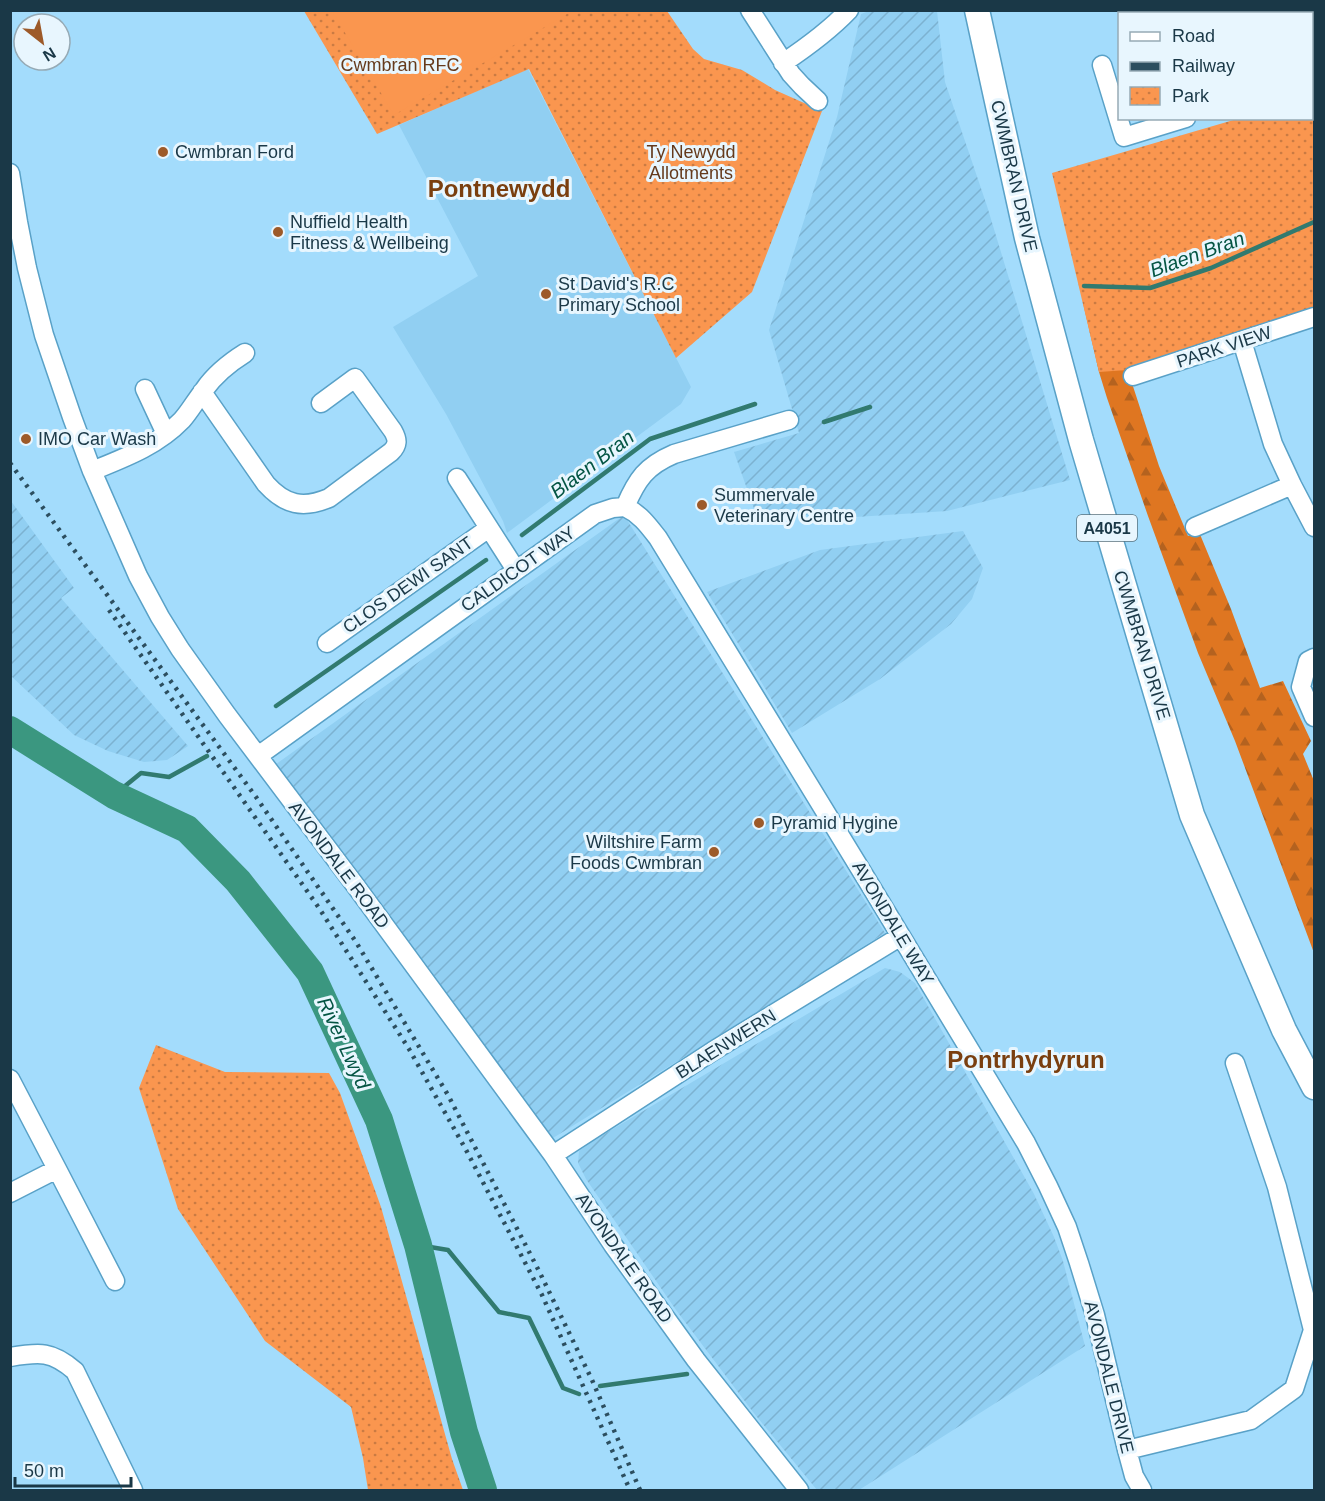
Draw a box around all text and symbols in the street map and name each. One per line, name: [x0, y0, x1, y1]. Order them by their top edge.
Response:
north arrow: [12, 12, 72, 72]
legend: [1118, 12, 1313, 120]
text: Road: [1172, 26, 1215, 46]
text: N: [40, 44, 59, 65]
park label: Cwmbran RFC: [340, 55, 460, 75]
text: Railway: [1172, 56, 1235, 76]
text: Park: [1172, 86, 1210, 106]
street label: CWMBRAN DRIVE: [987, 98, 1041, 254]
place label: Cwmbran Ford: [175, 142, 294, 162]
park label: Ty Newydd Allotments: [646, 142, 736, 183]
marker: Cwmbran Ford: [156, 145, 170, 159]
district label: Pontnewydd: [428, 175, 570, 202]
place label: Nuffield Health Fitness & Wellbeing: [290, 212, 449, 253]
marker: Nuffield Health Fitness & Wellbeing: [271, 225, 285, 239]
water label: Blaen Bran: [1147, 227, 1247, 281]
place label: St David's R.C Primary School: [558, 274, 680, 315]
marker: St David's R.C Primary School: [539, 287, 553, 301]
street label: PARK VIEW: [1174, 322, 1274, 372]
water label: Blaen Bran: [546, 425, 638, 503]
place label: IMO Car Wash: [38, 429, 156, 449]
marker: IMO Car Wash: [19, 432, 33, 446]
place label: Summervale Veterinary Centre: [714, 485, 854, 526]
marker: Summervale Veterinary Centre: [695, 498, 709, 512]
road number: A4051: [1077, 515, 1137, 541]
street label: CALDICOT WAY: [457, 522, 579, 616]
street label: CLOS DEWI SANT: [339, 533, 477, 637]
street label: CWMBRAN DRIVE: [1110, 568, 1174, 722]
street label: AVONDALE ROAD: [285, 798, 393, 932]
place label: Pyramid Hygine: [771, 813, 898, 833]
marker: Pyramid Hygine: [752, 816, 766, 830]
place label: Wiltshire Farm Foods Cwmbran: [570, 832, 702, 873]
marker: Wiltshire Farm Foods Cwmbran: [707, 845, 721, 859]
street label: AVONDALE WAY: [848, 858, 938, 988]
water label: River Lwyd: [313, 994, 375, 1093]
street label: BLAENWERN: [672, 1005, 780, 1083]
district label: Pontrhydyrun: [947, 1046, 1105, 1073]
street label: AVONDALE ROAD: [572, 1189, 676, 1327]
street label: AVONDALE DRIVE: [1080, 1299, 1138, 1455]
scale bar: [15, 1450, 130, 1488]
text: 50 m: [24, 1461, 64, 1481]

